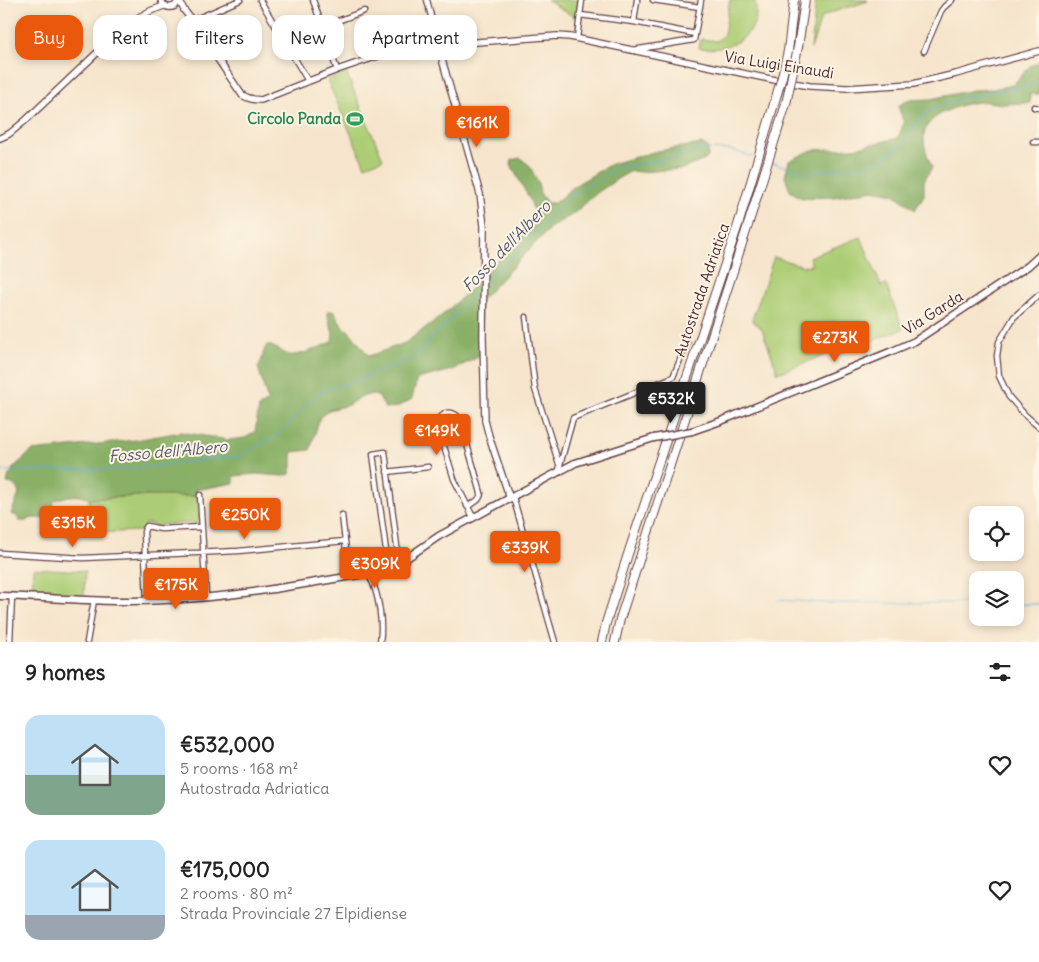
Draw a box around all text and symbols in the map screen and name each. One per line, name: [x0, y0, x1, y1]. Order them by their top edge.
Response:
chip: Buy: [15, 15, 83, 60]
chip: Rent: [93, 15, 167, 60]
chip: Filters: [177, 15, 262, 60]
chip: New: [272, 15, 344, 60]
chip: Apartment: [354, 15, 477, 60]
street label: Via Luigi Einaudi: [723, 46, 835, 83]
pin: €161K: [442, 106, 512, 148]
place label: Circolo Panda: [247, 109, 341, 128]
sports icon: Circolo Panda: [345, 109, 365, 129]
text: €161K: [456, 112, 498, 132]
water label: Fosso dell'Albero: [457, 196, 555, 296]
street label: Autostrada Adriatica: [670, 220, 733, 359]
street label: Via Garda: [899, 286, 967, 339]
pin: €273K: [800, 320, 870, 363]
text: €273K: [812, 327, 858, 347]
pin: €532K: [636, 382, 706, 424]
text: €532K: [647, 388, 695, 408]
pin: €149K: [402, 414, 472, 456]
text: €149K: [415, 420, 459, 440]
water label: Fosso dell'Albero: [108, 436, 229, 466]
pin: €250K: [210, 498, 280, 540]
text: €250K: [221, 504, 269, 524]
pin: €315K: [38, 506, 108, 548]
map controls: [969, 506, 1024, 626]
button: locate: [969, 506, 1024, 561]
text: €315K: [51, 512, 95, 532]
pin: €339K: [490, 530, 560, 573]
text: €339K: [501, 537, 549, 557]
pin: €309K: [340, 546, 410, 589]
text: €309K: [351, 553, 400, 573]
pin: €175K: [141, 568, 211, 610]
button: layers: [969, 571, 1024, 626]
text: €175K: [154, 574, 198, 594]
icon: filters: [986, 658, 1014, 686]
text: 9 homes: [25, 659, 105, 686]
text: €532,000: [180, 731, 275, 758]
icon: home: [65, 735, 125, 795]
icon: heart: [986, 751, 1014, 779]
text: 5 rooms · 168 m²: [180, 758, 298, 778]
text: Autostrada Adriatica: [180, 778, 330, 798]
text: €175,000: [180, 856, 270, 883]
icon: home: [65, 860, 125, 920]
icon: heart: [986, 876, 1014, 904]
text: 2 rooms · 80 m²: [180, 883, 293, 903]
text: Strada Provinciale 27 Elpidiense: [180, 903, 407, 923]

